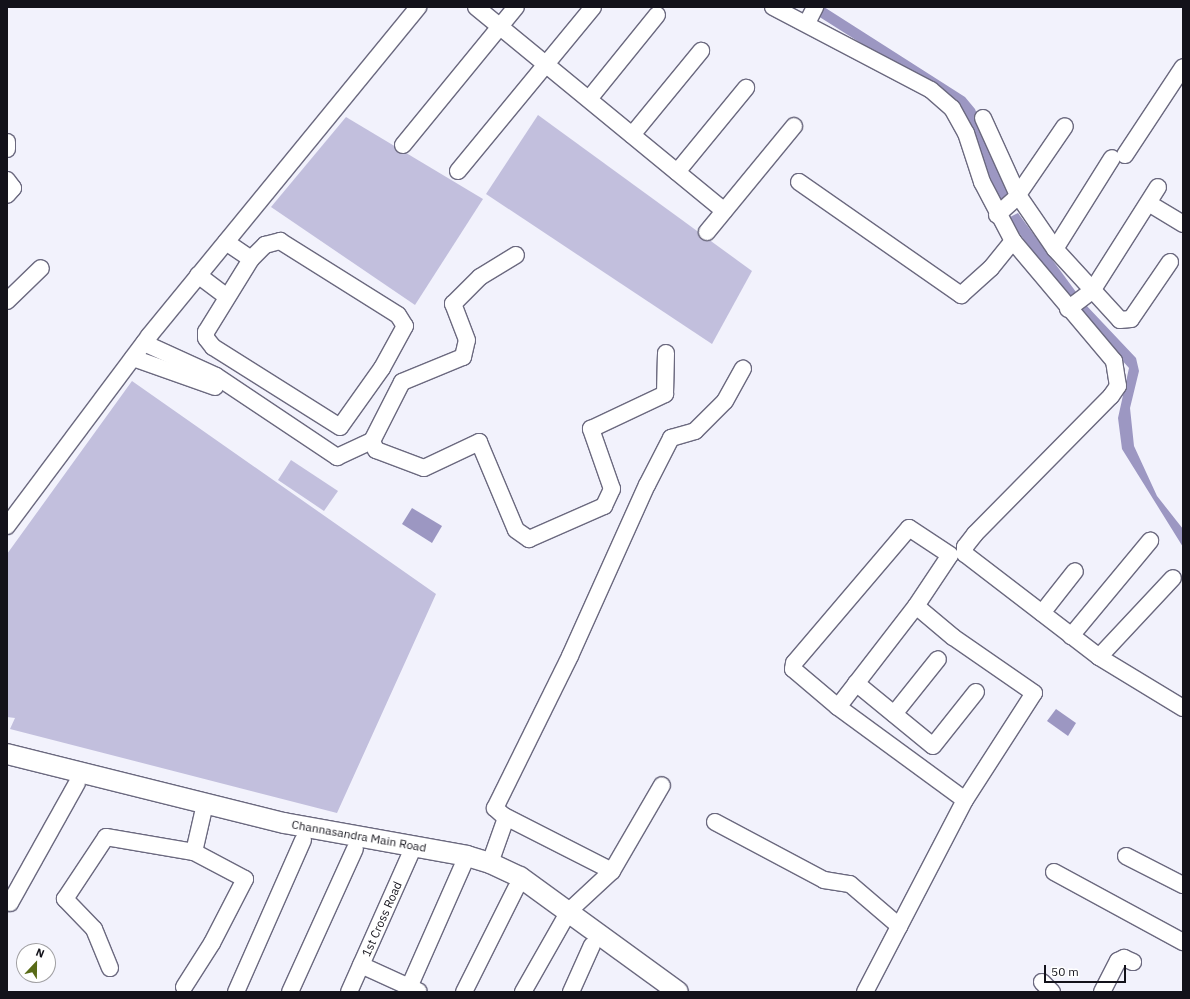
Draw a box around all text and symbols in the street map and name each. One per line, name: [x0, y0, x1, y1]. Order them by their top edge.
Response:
street label: Channasandra Main Road: [290, 817, 428, 855]
street label: 1st Cross Road: [359, 879, 405, 959]
north arrow: [16, 943, 56, 983]
text: N: [34, 945, 46, 961]
scale bar: [1046, 957, 1128, 983]
text: 50 m: [1051, 964, 1079, 979]

